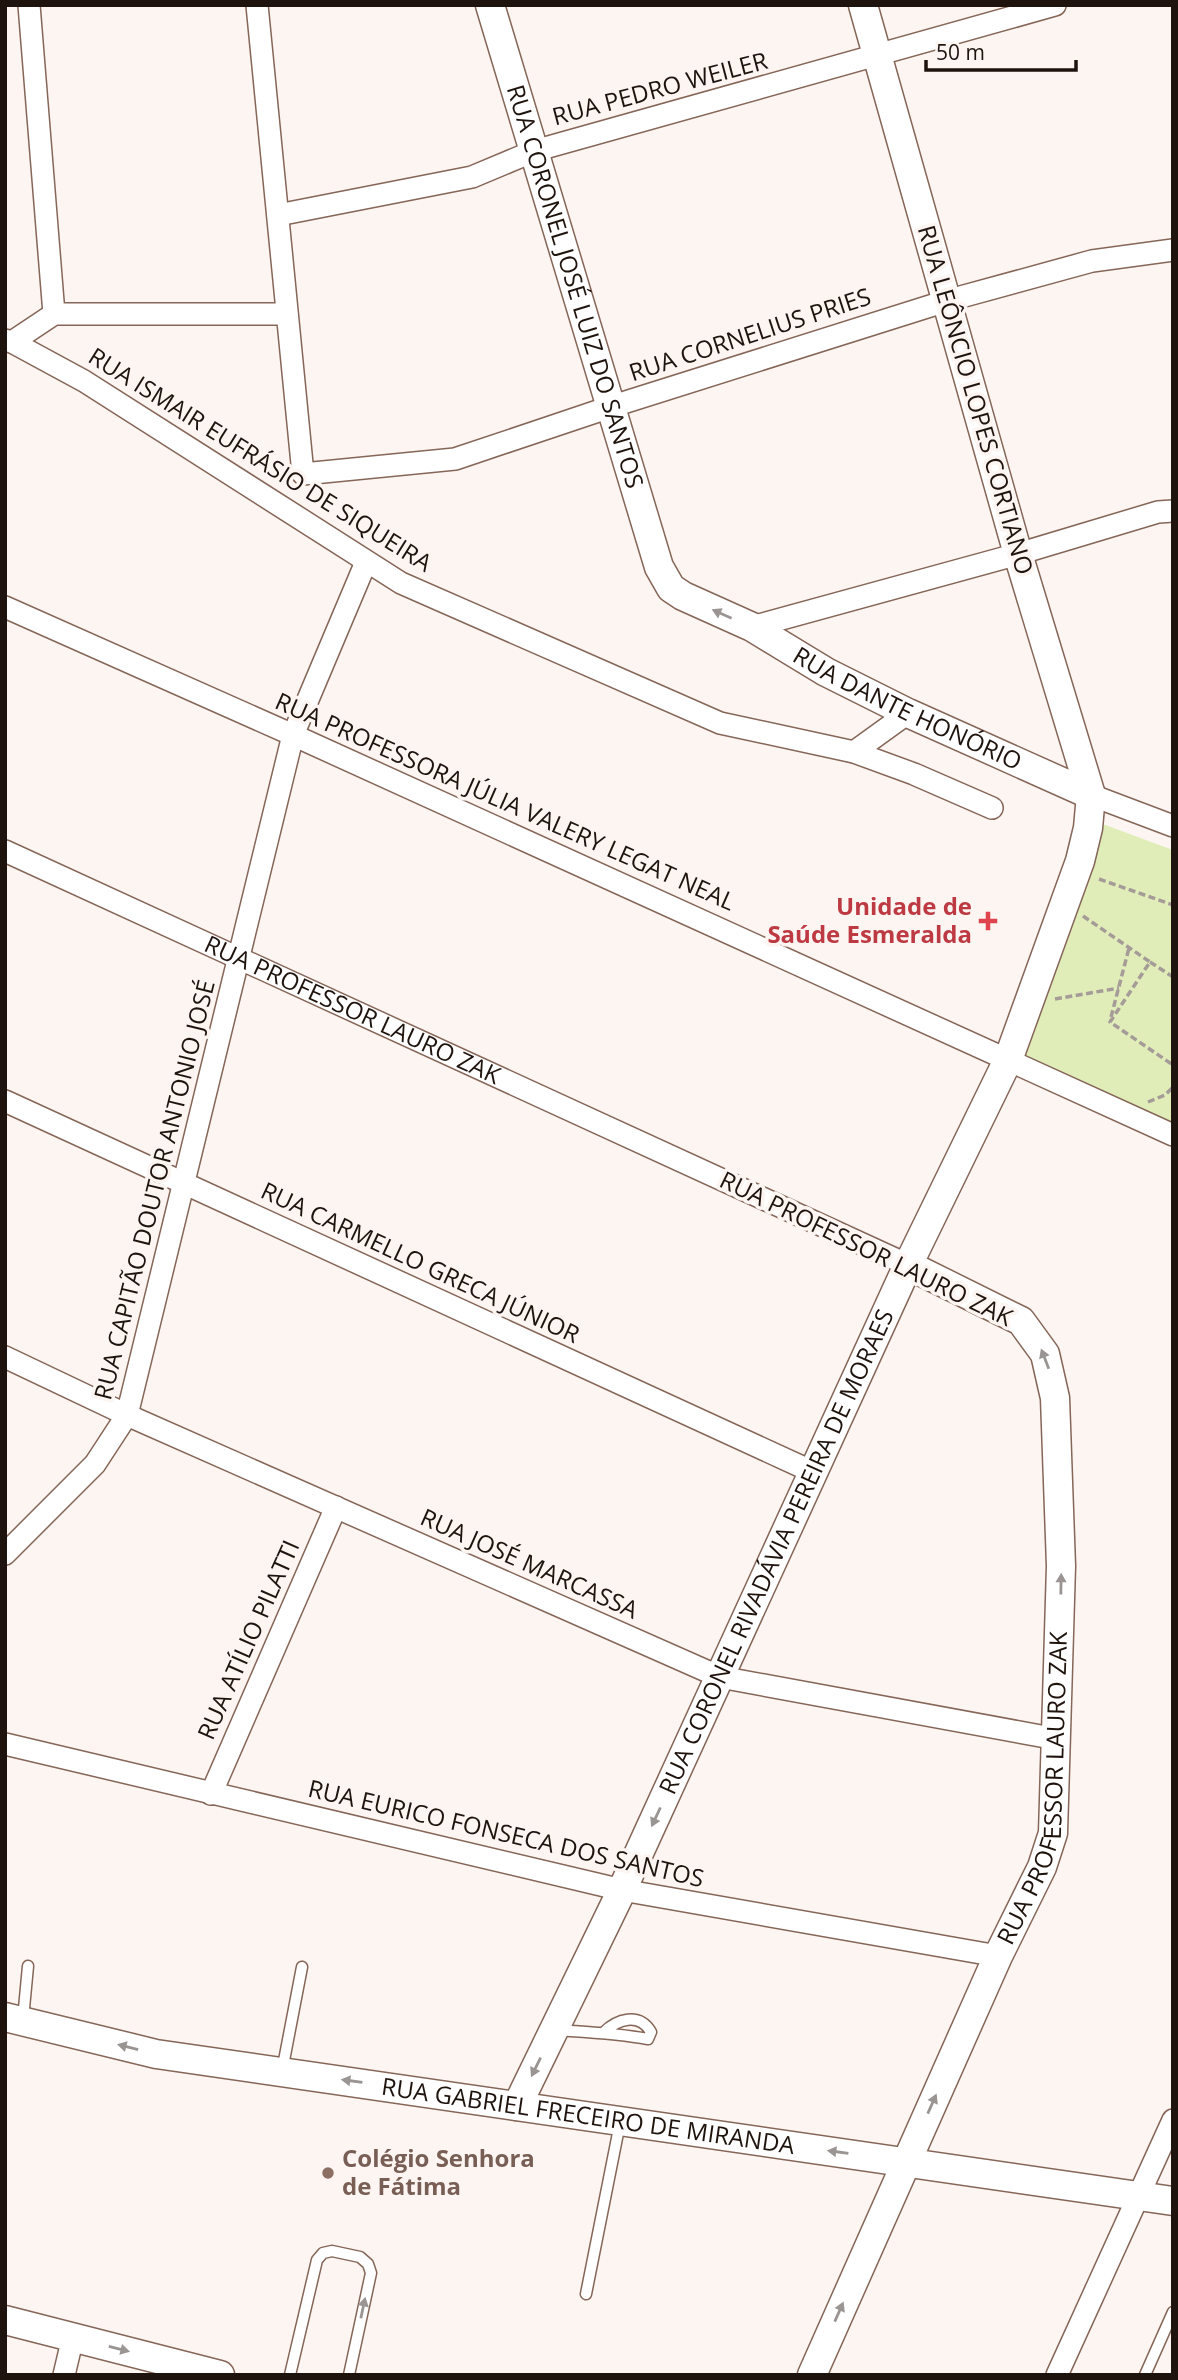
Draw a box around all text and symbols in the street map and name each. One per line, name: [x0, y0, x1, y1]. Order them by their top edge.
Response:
scale bar: [926, 28, 1076, 72]
text: 50 m: [936, 38, 985, 66]
street label: RUA PEDRO WEILER: [548, 43, 771, 132]
street label: RUA CORONEL JOSÉ LUIZ DO SANTOS: [500, 80, 652, 492]
street label: RUA LEÔNCIO LOPES CORTIANO: [911, 221, 1042, 578]
street label: RUA CORNELIUS PRIES: [624, 279, 875, 388]
street label: RUA ISMAIR EUFRÁSIO DE SIQUEIRA: [83, 339, 439, 579]
one-way arrow: [712, 608, 732, 620]
street label: RUA DANTE HONÓRIO: [787, 638, 1027, 777]
street label: RUA PROFESSORA JÚLIA VALERY LEGAT NEAL: [271, 684, 741, 917]
place label: Unidade de Saúde Esmeralda: [767, 889, 972, 950]
marker: Unidade de Saúde Esmeralda: [978, 911, 998, 931]
street label: RUA PROFESSOR LAURO ZAK: [200, 927, 506, 1091]
street label: RUA CAPITÃO DOUTOR ANTONIO JOSÉ: [85, 976, 222, 1403]
street label: RUA PROFESSOR LAURO ZAK: [715, 1162, 1019, 1333]
street label: RUA CARMELLO GRECA JÚNIOR: [256, 1173, 585, 1350]
street label: RUA CORONEL RIVADÁVIA PEREIRA DE MORAES: [650, 1303, 901, 1799]
one-way arrow: [1039, 1348, 1050, 1369]
street label: RUA JOSÉ MARCASSA: [416, 1500, 644, 1626]
street label: RUA ATÍLIO PILATTI: [189, 1535, 306, 1744]
one-way arrow: [1055, 1573, 1066, 1595]
street label: RUA PROFESSOR LAURO ZAK: [988, 1631, 1074, 1950]
street label: RUA EURICO FONSECA DOS SANTOS: [305, 1771, 707, 1894]
one-way arrow: [650, 1807, 661, 1827]
one-way arrow: [117, 2041, 139, 2052]
one-way arrow: [530, 2057, 542, 2077]
street label: RUA GABRIEL FRECEIRO DE MIRANDA: [380, 2069, 798, 2161]
one-way arrow: [341, 2075, 363, 2086]
one-way arrow: [926, 2094, 938, 2114]
place label: Colégio Senhora de Fátima: [342, 2141, 535, 2202]
one-way arrow: [827, 2146, 849, 2157]
marker: Colégio Senhora de Fátima: [320, 2165, 336, 2181]
one-way arrow: [358, 2297, 369, 2319]
one-way arrow: [834, 2301, 845, 2322]
one-way arrow: [108, 2344, 130, 2355]

